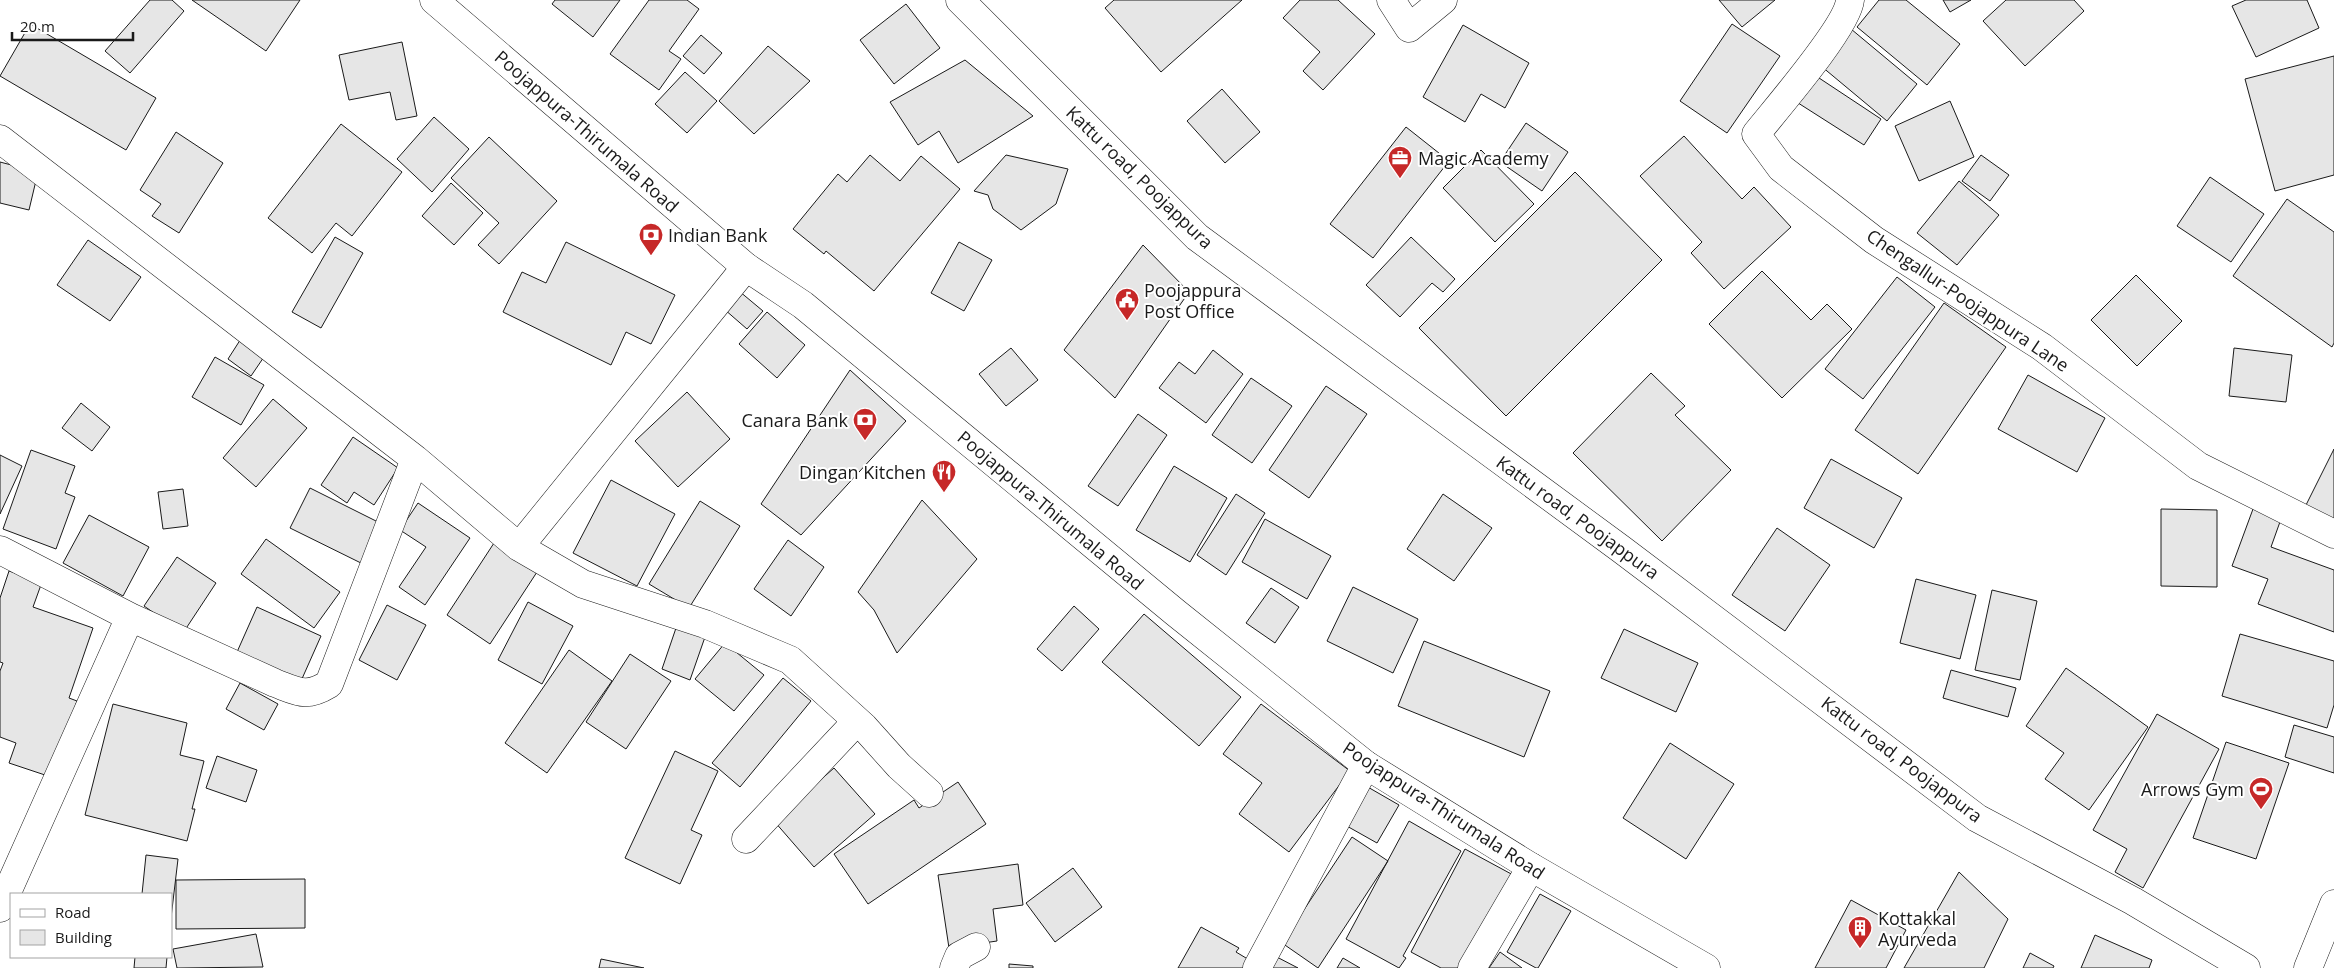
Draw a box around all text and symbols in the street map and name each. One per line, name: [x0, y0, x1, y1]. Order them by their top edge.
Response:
scale bar: [12, 10, 134, 42]
text: 20 m: [20, 16, 55, 36]
street label: Poojappura-Thirumala Road: [490, 45, 684, 217]
street label: Kattu road, Poojappura: [1061, 100, 1219, 254]
office icon: Magic Academy: [1387, 145, 1413, 179]
place label: Magic Academy: [1418, 146, 1550, 170]
bank icon: Indian Bank: [638, 222, 664, 256]
place label: Indian Bank: [668, 223, 768, 247]
street label: Chengallur-Poojappura Lane: [1862, 223, 2074, 377]
place label: Poojappura Post Office: [1144, 278, 1241, 323]
public building icon: Poojappura Post Office: [1114, 287, 1140, 321]
bank icon: Canara Bank: [852, 407, 878, 441]
place label: Canara Bank: [741, 408, 849, 432]
street label: Poojappura-Thirumala Road: [953, 425, 1149, 595]
street label: Kattu road, Poojappura: [1492, 450, 1664, 584]
restaurant icon: Dingan Kitchen: [931, 459, 957, 493]
place label: Dingan Kitchen: [799, 460, 926, 484]
street label: Kattu road, Poojappura: [1817, 691, 1987, 827]
street label: Poojappura-Thirumala Road: [1339, 736, 1549, 884]
sports icon: Arrows Gym: [2248, 776, 2274, 810]
place label: Arrows Gym: [2141, 777, 2244, 801]
legend: [10, 893, 172, 958]
text: Road: [55, 902, 91, 922]
place label: Kottakkal Ayurveda: [1878, 906, 1957, 951]
building icon: Kottakkal Ayurveda: [1847, 915, 1873, 949]
text: Building: [55, 927, 112, 947]

